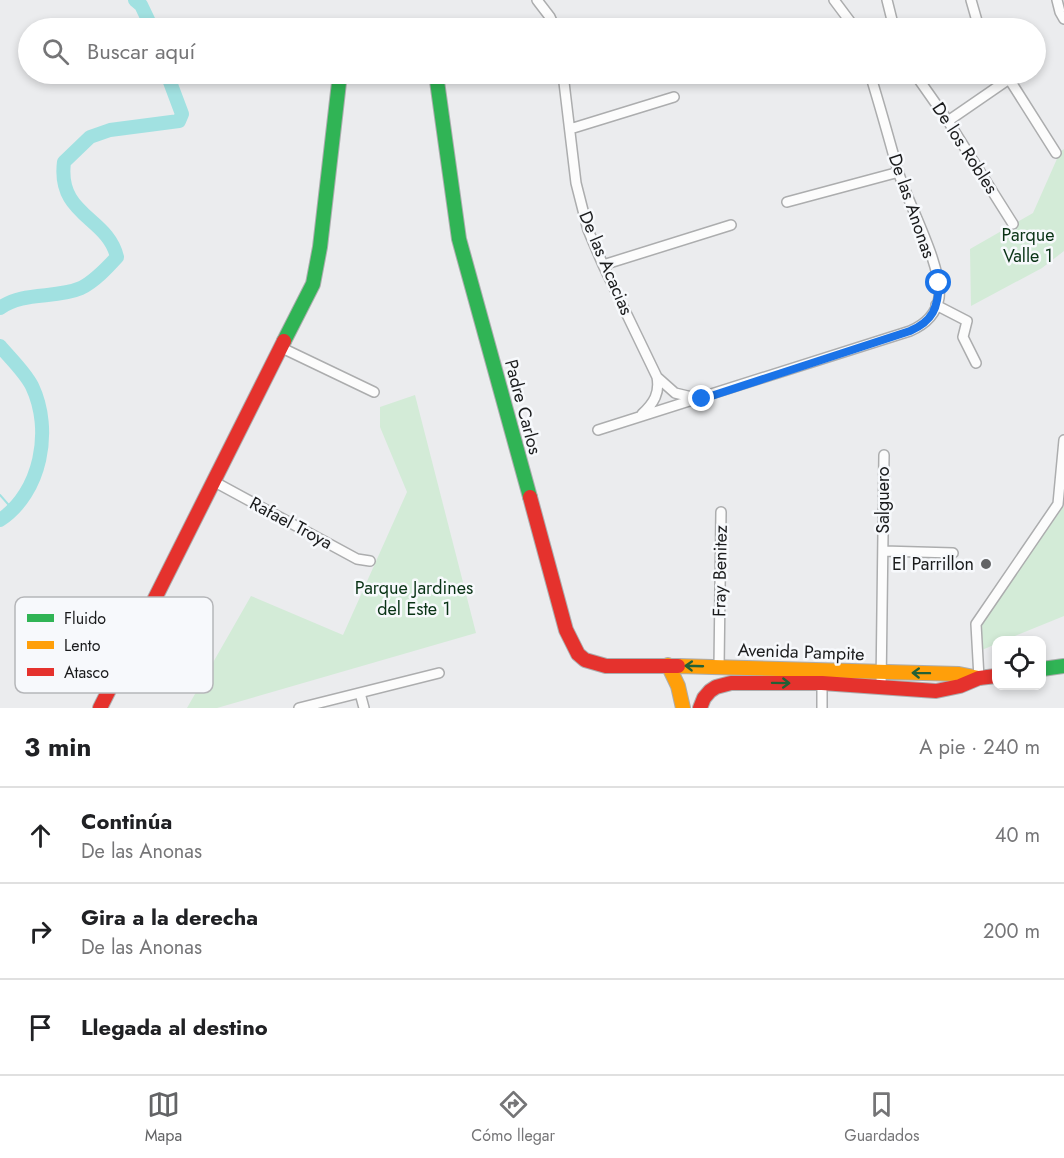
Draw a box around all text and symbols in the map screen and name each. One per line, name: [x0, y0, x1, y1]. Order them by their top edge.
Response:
search box: [18, 18, 1046, 84]
icon: search: [39, 35, 72, 68]
text: Buscar aquí: [87, 35, 195, 67]
street label: De los Robles: [926, 97, 1004, 199]
street label: De las Anonas: [882, 150, 942, 262]
street label: De las Acacias: [572, 207, 640, 319]
park label: Parque Valle 1: [1002, 222, 1054, 269]
route start: [925, 269, 951, 295]
street label: Padre Carlos: [498, 357, 548, 457]
route end: [688, 385, 714, 411]
street label: Salguero: [870, 466, 896, 534]
street label: Rafael Troya: [245, 490, 337, 556]
street label: Fray Benitez: [706, 524, 734, 617]
place label: El Parrillon: [892, 551, 974, 577]
marker: El Parrillon: [979, 557, 993, 571]
park label: Parque Jardines del Este 1: [355, 575, 473, 622]
legend: [15, 597, 213, 693]
text: Fluido: [64, 607, 106, 630]
text: Lento: [64, 634, 101, 657]
map controls: [992, 636, 1046, 690]
button: locate: [992, 636, 1046, 690]
street label: Avenida Pampite: [737, 637, 865, 667]
one-way arrow: [684, 660, 704, 672]
text: Atasco: [64, 661, 109, 684]
one-way arrow: [911, 668, 931, 679]
one-way arrow: [770, 677, 790, 689]
text: 3 min: [24, 728, 91, 766]
text: A pie · 240 m: [919, 733, 1040, 762]
text: Continúa: [81, 805, 172, 837]
icon: ahead: [24, 819, 57, 852]
text: 40 m: [995, 821, 1040, 850]
text: De las Anonas: [81, 837, 202, 866]
text: Gira a la derecha: [81, 901, 258, 933]
icon: right: [24, 915, 57, 948]
text: 200 m: [983, 917, 1040, 946]
text: De las Anonas: [81, 933, 202, 962]
icon: arrive: [24, 1011, 57, 1044]
text: Llegada al destino: [81, 1011, 268, 1043]
tab: Mapa: [145, 1088, 182, 1147]
tab: Cómo llegar: [471, 1088, 555, 1147]
tab: Guardados: [844, 1088, 919, 1147]

